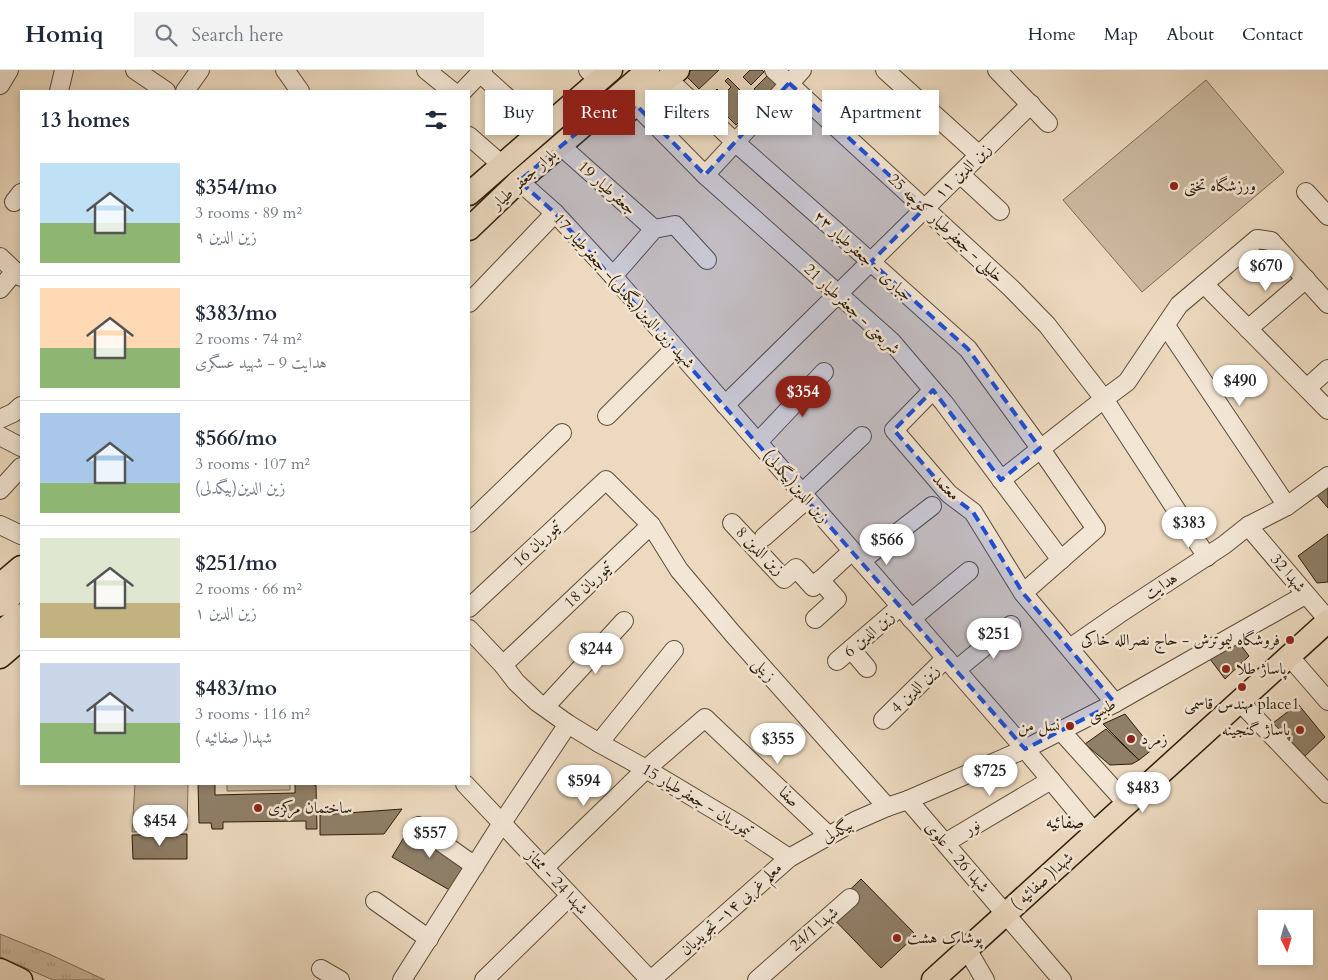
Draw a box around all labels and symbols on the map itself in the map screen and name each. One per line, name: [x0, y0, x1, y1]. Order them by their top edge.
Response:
street label: زین الدین ۱۱: [930, 138, 996, 204]
street label: بلوار جعفر طیار: [485, 144, 562, 216]
street label: جعفرطیار 19: [573, 156, 641, 220]
street label: خلیلی - جعفرطیار کوچه 25: [883, 169, 1009, 287]
place label: ورزشگاه تختی: [1184, 175, 1256, 197]
marker: ورزشگاه تختی: [1168, 180, 1180, 192]
street label: جباری - جعفرطیار ۲۳: [809, 206, 917, 306]
street label: شهید زین الدین(بیگدلی)- جعفرطیار 17: [548, 209, 700, 373]
pin: $670: [1236, 250, 1296, 292]
street label: شریعتی - جعفرطیار 21: [799, 259, 905, 359]
pin: $490: [1210, 364, 1270, 407]
pin: $354: [773, 376, 833, 418]
street label: زین الدین(بیگدلی): [758, 445, 834, 527]
street label: معتمد: [927, 468, 965, 506]
pin: $383: [1159, 506, 1219, 549]
street label: تیموریان 16: [508, 515, 567, 572]
street label: زین الدین 8: [731, 522, 789, 580]
pin: $566: [857, 524, 917, 566]
street label: شهدا 32: [1265, 549, 1311, 597]
street label: تیموریان 18: [559, 556, 618, 613]
street label: هدایت: [1140, 567, 1182, 605]
street label: زین الدین 6: [839, 606, 899, 662]
pin: $251: [964, 618, 1024, 660]
place label: فروشگاه لیموترش - حاج نصرالله خاکی: [1081, 629, 1280, 654]
pin: $244: [566, 632, 626, 675]
marker: فروشگاه لیموترش - حاج نصرالله خاکی: [1284, 634, 1296, 646]
street label: زینلی: [747, 653, 781, 687]
place label: پاساژ طلا: [1236, 658, 1287, 680]
street label: زین الدین 4: [886, 660, 944, 718]
marker: پاساژ طلا: [1220, 663, 1232, 675]
marker: مهندس قاسمی place1: [1236, 681, 1248, 693]
street label: طبسی: [1082, 693, 1120, 727]
place label: مهندس قاسمی place1: [1184, 693, 1300, 715]
place label: نسل من: [1018, 715, 1060, 737]
place label: پاساژ گنجینه: [1222, 719, 1291, 741]
marker: نسل من: [1064, 720, 1076, 732]
pin: $355: [748, 722, 808, 765]
marker: پاساژ گنجینه: [1294, 724, 1306, 736]
place label: زمرد: [1141, 728, 1168, 750]
marker: زمرد: [1125, 733, 1137, 745]
pin: $725: [960, 754, 1020, 797]
street label: تیموریان - جعفرطیار 15: [638, 758, 758, 842]
pin: $594: [554, 764, 614, 807]
pin: $483: [1113, 772, 1173, 814]
street label: صفا: [774, 782, 804, 812]
place label: ساختمان مرکزی: [268, 797, 352, 819]
marker: ساختمان مرکزی: [252, 802, 264, 814]
pin: $454: [130, 804, 190, 847]
district label: صفائیه: [1046, 810, 1084, 835]
street label: بیگدلی: [818, 814, 856, 848]
street label: نور: [958, 814, 984, 841]
pin: $557: [400, 816, 460, 859]
street label: شهدا 26 - علوی: [920, 817, 994, 897]
street label: شهدا 24 - ممتاز: [520, 843, 593, 919]
street label: شهدا( صفائیه ): [1006, 847, 1078, 915]
street label: معلم غربی ۱۴- تجویدیان: [675, 857, 790, 964]
street label: شهدا 24/1: [785, 902, 843, 956]
north arrow: [1258, 910, 1312, 965]
place label: پوشاک هشت: [907, 927, 983, 949]
marker: پوشاک هشت: [891, 932, 903, 944]

